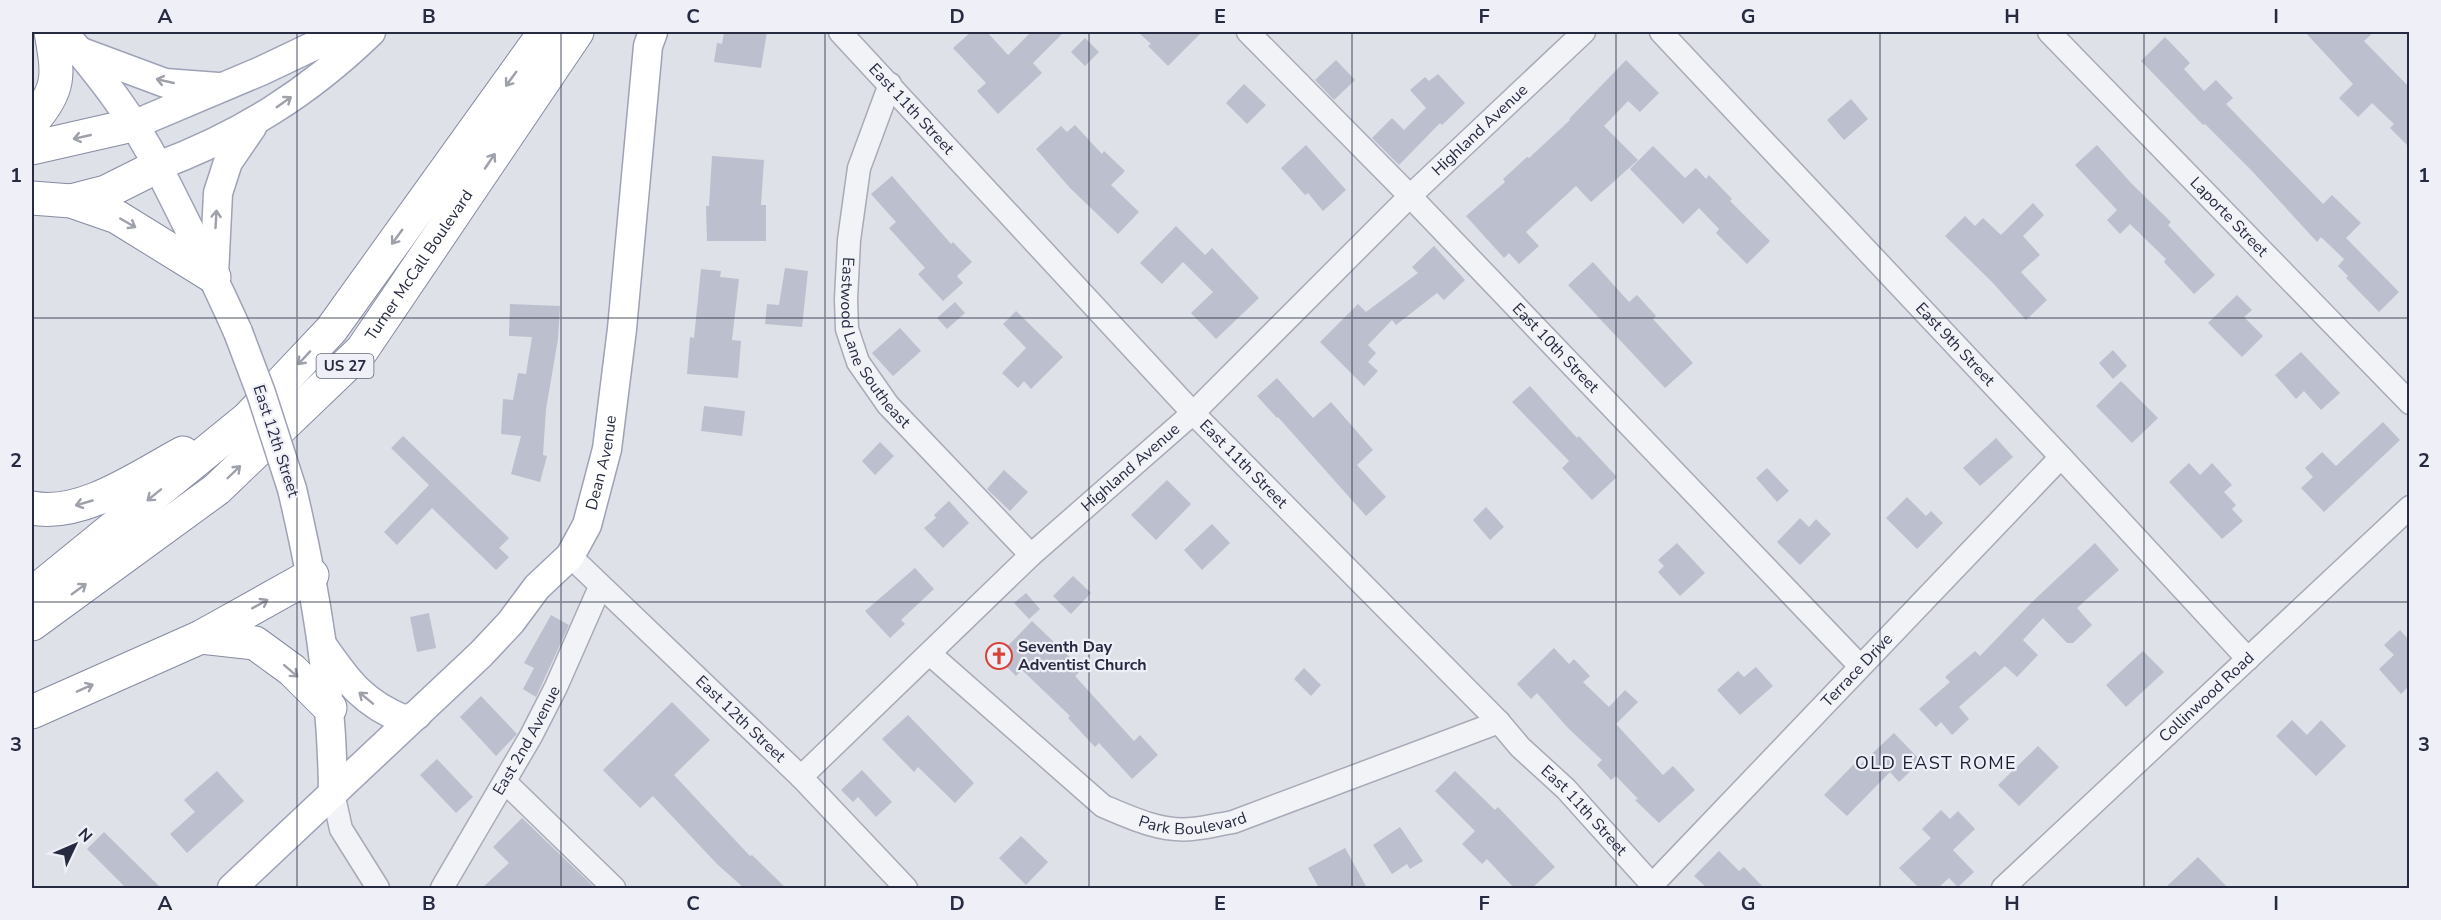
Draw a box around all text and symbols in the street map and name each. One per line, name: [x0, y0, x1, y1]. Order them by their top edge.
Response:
text: A: [158, 3, 173, 30]
text: B: [422, 3, 436, 30]
text: C: [686, 3, 700, 30]
text: D: [949, 3, 965, 30]
text: E: [1214, 3, 1226, 30]
text: F: [1478, 3, 1490, 30]
text: G: [1741, 3, 1755, 30]
text: H: [2004, 3, 2020, 30]
text: I: [2273, 3, 2279, 30]
street label: East 11th Street: [864, 59, 959, 160]
one-way arrow: [505, 70, 517, 86]
one-way arrow: [156, 75, 175, 86]
street label: Highland Avenue: [1427, 79, 1533, 181]
one-way arrow: [276, 96, 292, 108]
one-way arrow: [73, 131, 92, 143]
one-way arrow: [484, 153, 496, 170]
text: 1: [10, 162, 22, 189]
text: 1: [2418, 162, 2430, 189]
street label: Laporte Street: [2185, 172, 2273, 262]
street label: Turner McCall Boulevard: [360, 186, 478, 345]
one-way arrow: [211, 209, 222, 229]
one-way arrow: [118, 218, 136, 229]
one-way arrow: [391, 229, 403, 245]
street label: Eastwood Lane Southeast: [835, 257, 916, 433]
street label: East 10th Street: [1507, 298, 1604, 398]
street label: East 9th Street: [1910, 298, 2000, 391]
one-way arrow: [297, 350, 311, 365]
road number: US 27: [316, 354, 374, 378]
street label: East 12th Street: [248, 382, 305, 500]
street label: Dean Avenue: [580, 414, 622, 512]
street label: East 11th Street: [1194, 415, 1293, 513]
street label: Highland Avenue: [1076, 418, 1185, 517]
text: 2: [10, 447, 22, 474]
text: 2: [2418, 447, 2430, 474]
one-way arrow: [227, 465, 242, 479]
one-way arrow: [146, 488, 162, 501]
one-way arrow: [75, 498, 94, 509]
one-way arrow: [70, 583, 86, 596]
one-way arrow: [251, 598, 269, 609]
street label: Terrace Drive: [1817, 628, 1898, 712]
place label: Seventh Day Adventist Church: [1018, 636, 1147, 676]
church icon: Seventh Day Adventist Church: [984, 641, 1014, 671]
street label: Collinwood Road: [2154, 647, 2259, 747]
one-way arrow: [283, 663, 299, 677]
street label: East 12th Street: [691, 671, 791, 768]
one-way arrow: [76, 682, 94, 693]
street label: East 2nd Avenue: [488, 682, 566, 799]
one-way arrow: [358, 691, 374, 704]
text: 3: [10, 731, 22, 758]
text: 3: [2418, 731, 2430, 758]
district label: OLD EAST ROME: [1855, 751, 2017, 775]
street label: East 11th Street: [1536, 760, 1632, 861]
street label: Park Boulevard: [1136, 807, 1250, 841]
north arrow: [45, 815, 105, 875]
text: N: [73, 823, 97, 847]
text: A: [158, 890, 173, 917]
text: B: [422, 890, 436, 917]
text: C: [686, 890, 700, 917]
text: D: [949, 890, 965, 917]
text: E: [1214, 890, 1226, 917]
text: F: [1478, 890, 1490, 917]
text: G: [1741, 890, 1755, 917]
text: H: [2004, 890, 2020, 917]
text: I: [2273, 890, 2279, 917]

